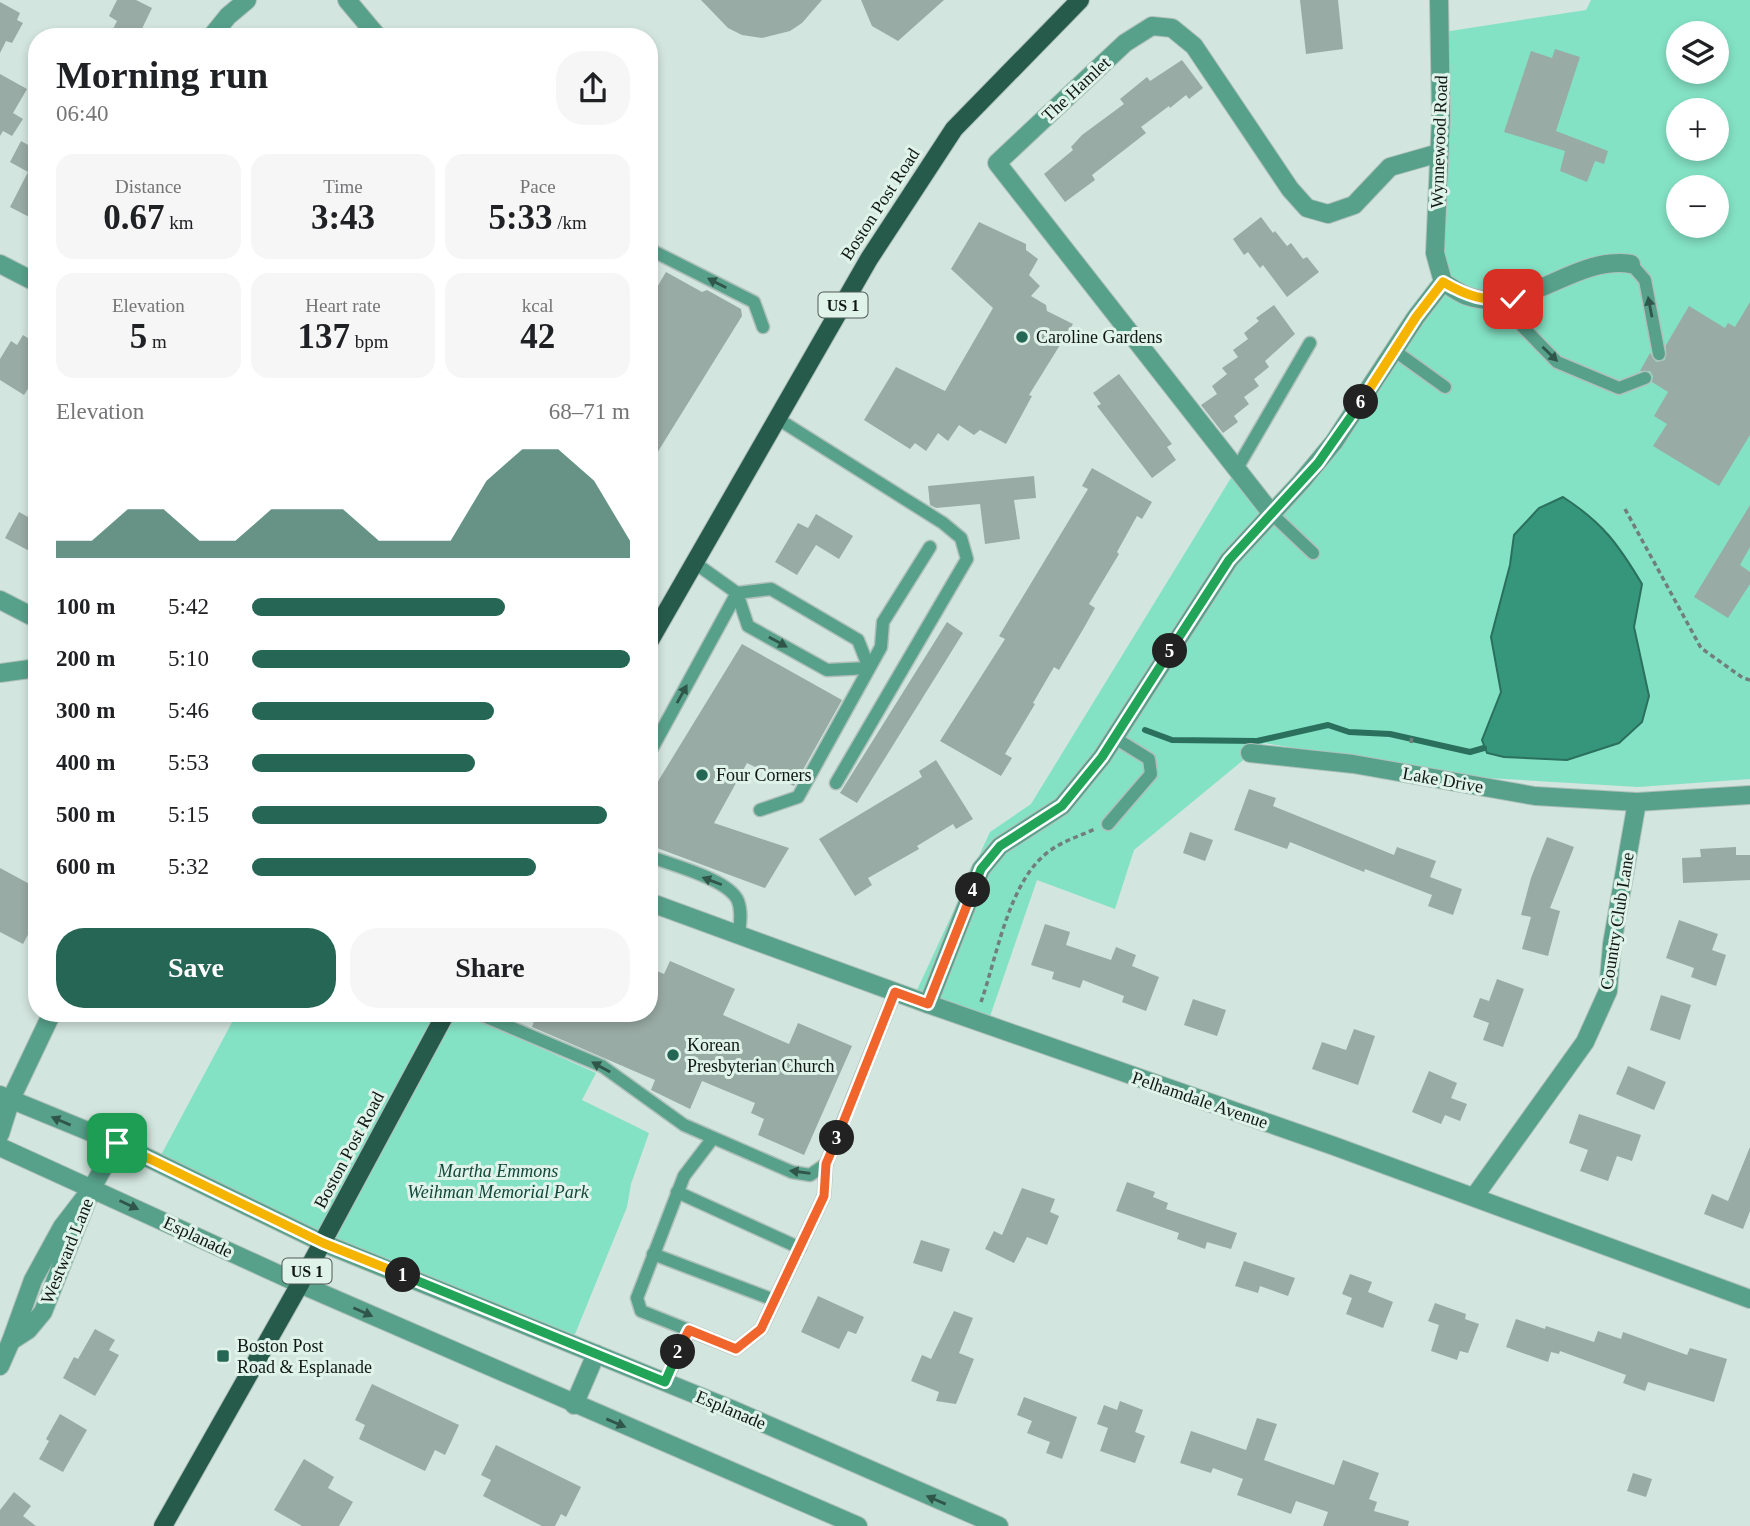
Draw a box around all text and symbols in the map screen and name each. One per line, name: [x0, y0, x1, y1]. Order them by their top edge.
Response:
map controls: [1666, 21, 1729, 238]
button: layers: [1666, 21, 1729, 84]
button: share: [556, 51, 630, 125]
street label: The Hamlet: [1038, 53, 1114, 125]
text: Morning run: [56, 54, 268, 96]
street label: Wynnewood Road: [1427, 75, 1451, 209]
button: +: [1666, 98, 1729, 161]
text: 06:40: [56, 101, 108, 126]
street label: Boston Post Road: [836, 144, 924, 264]
button: −: [1666, 175, 1729, 238]
text: Distance: [115, 176, 182, 197]
text: Time: [323, 176, 363, 197]
text: Pace: [520, 176, 556, 197]
text: 0.67: [103, 198, 164, 237]
text: 3:43: [311, 198, 375, 237]
text: 5:33: [488, 198, 553, 237]
text: km: [164, 212, 193, 233]
text: /km: [553, 212, 587, 233]
pin: [1483, 269, 1543, 329]
one-way arrow: [707, 278, 727, 289]
icon: check: [1494, 280, 1532, 318]
road number: US 1: [818, 292, 868, 318]
text: Elevation: [112, 295, 185, 316]
text: Heart rate: [305, 295, 381, 316]
text: kcal: [522, 295, 553, 316]
one-way arrow: [1644, 295, 1655, 317]
text: 5: [130, 317, 147, 356]
text: 137: [297, 317, 350, 356]
text: 42: [520, 317, 555, 356]
place label: Caroline Gardens: [1036, 327, 1162, 347]
marker: Caroline Gardens: [1014, 329, 1030, 345]
text: m: [147, 331, 167, 352]
text: bpm: [350, 331, 389, 352]
one-way arrow: [1541, 346, 1559, 362]
pin: 6: [1344, 384, 1378, 420]
text: 6: [1356, 391, 1365, 412]
text: Elevation: [56, 399, 144, 424]
text: 68–71 m: [549, 399, 630, 424]
text: 100 m: [56, 594, 115, 619]
text: 5:42: [168, 594, 209, 619]
pin: 5: [1152, 634, 1188, 668]
one-way arrow: [768, 636, 787, 648]
text: 5: [1165, 640, 1174, 661]
text: 200 m: [56, 646, 115, 671]
text: 5:10: [168, 646, 209, 671]
one-way arrow: [676, 684, 688, 704]
text: 300 m: [56, 698, 115, 723]
text: 5:46: [168, 698, 209, 723]
text: 400 m: [56, 750, 115, 775]
text: 5:53: [168, 750, 209, 775]
street label: Lake Drive: [1401, 763, 1485, 797]
place label: Four Corners: [716, 765, 812, 785]
marker: Four Corners: [694, 767, 710, 783]
text: 500 m: [56, 802, 115, 827]
text: 5:15: [168, 802, 209, 827]
street label: Country Club Lane: [1596, 851, 1638, 991]
text: 600 m: [56, 854, 115, 879]
text: 5:32: [168, 854, 209, 879]
pin: 4: [956, 872, 990, 908]
one-way arrow: [702, 875, 723, 886]
text: 4: [968, 879, 977, 900]
button: Save: [56, 928, 336, 1008]
button: Share: [350, 928, 630, 1008]
place label: Korean Presbyterian Church: [687, 1035, 834, 1076]
marker: Korean Presbyterian Church: [665, 1047, 681, 1063]
one-way arrow: [591, 1061, 610, 1073]
street label: Pelhamdale Avenue: [1130, 1067, 1270, 1133]
street label: Boston Post Road: [310, 1088, 388, 1212]
pin: [87, 1113, 147, 1173]
one-way arrow: [51, 1115, 72, 1126]
pin: 3: [820, 1120, 854, 1156]
icon: arrive: [98, 1124, 136, 1162]
text: 3: [832, 1127, 841, 1148]
park label: Martha Emmons Weihman Memorial Park: [407, 1161, 590, 1202]
one-way arrow: [788, 1167, 810, 1178]
street label: Westward Lane: [37, 1195, 97, 1307]
one-way arrow: [119, 1200, 140, 1211]
street label: Esplanade: [160, 1212, 236, 1262]
pin: 1: [386, 1258, 420, 1292]
road number: US 1: [282, 1259, 332, 1284]
text: 1: [398, 1264, 407, 1285]
one-way arrow: [353, 1306, 373, 1318]
pin: 2: [660, 1334, 696, 1370]
place label: Boston Post Road & Esplanade: [237, 1336, 372, 1377]
text: 2: [673, 1341, 682, 1362]
marker: Boston Post Road & Esplanade: [215, 1348, 231, 1364]
street label: Esplanade: [693, 1386, 769, 1434]
one-way arrow: [606, 1417, 626, 1429]
one-way arrow: [926, 1494, 946, 1506]

